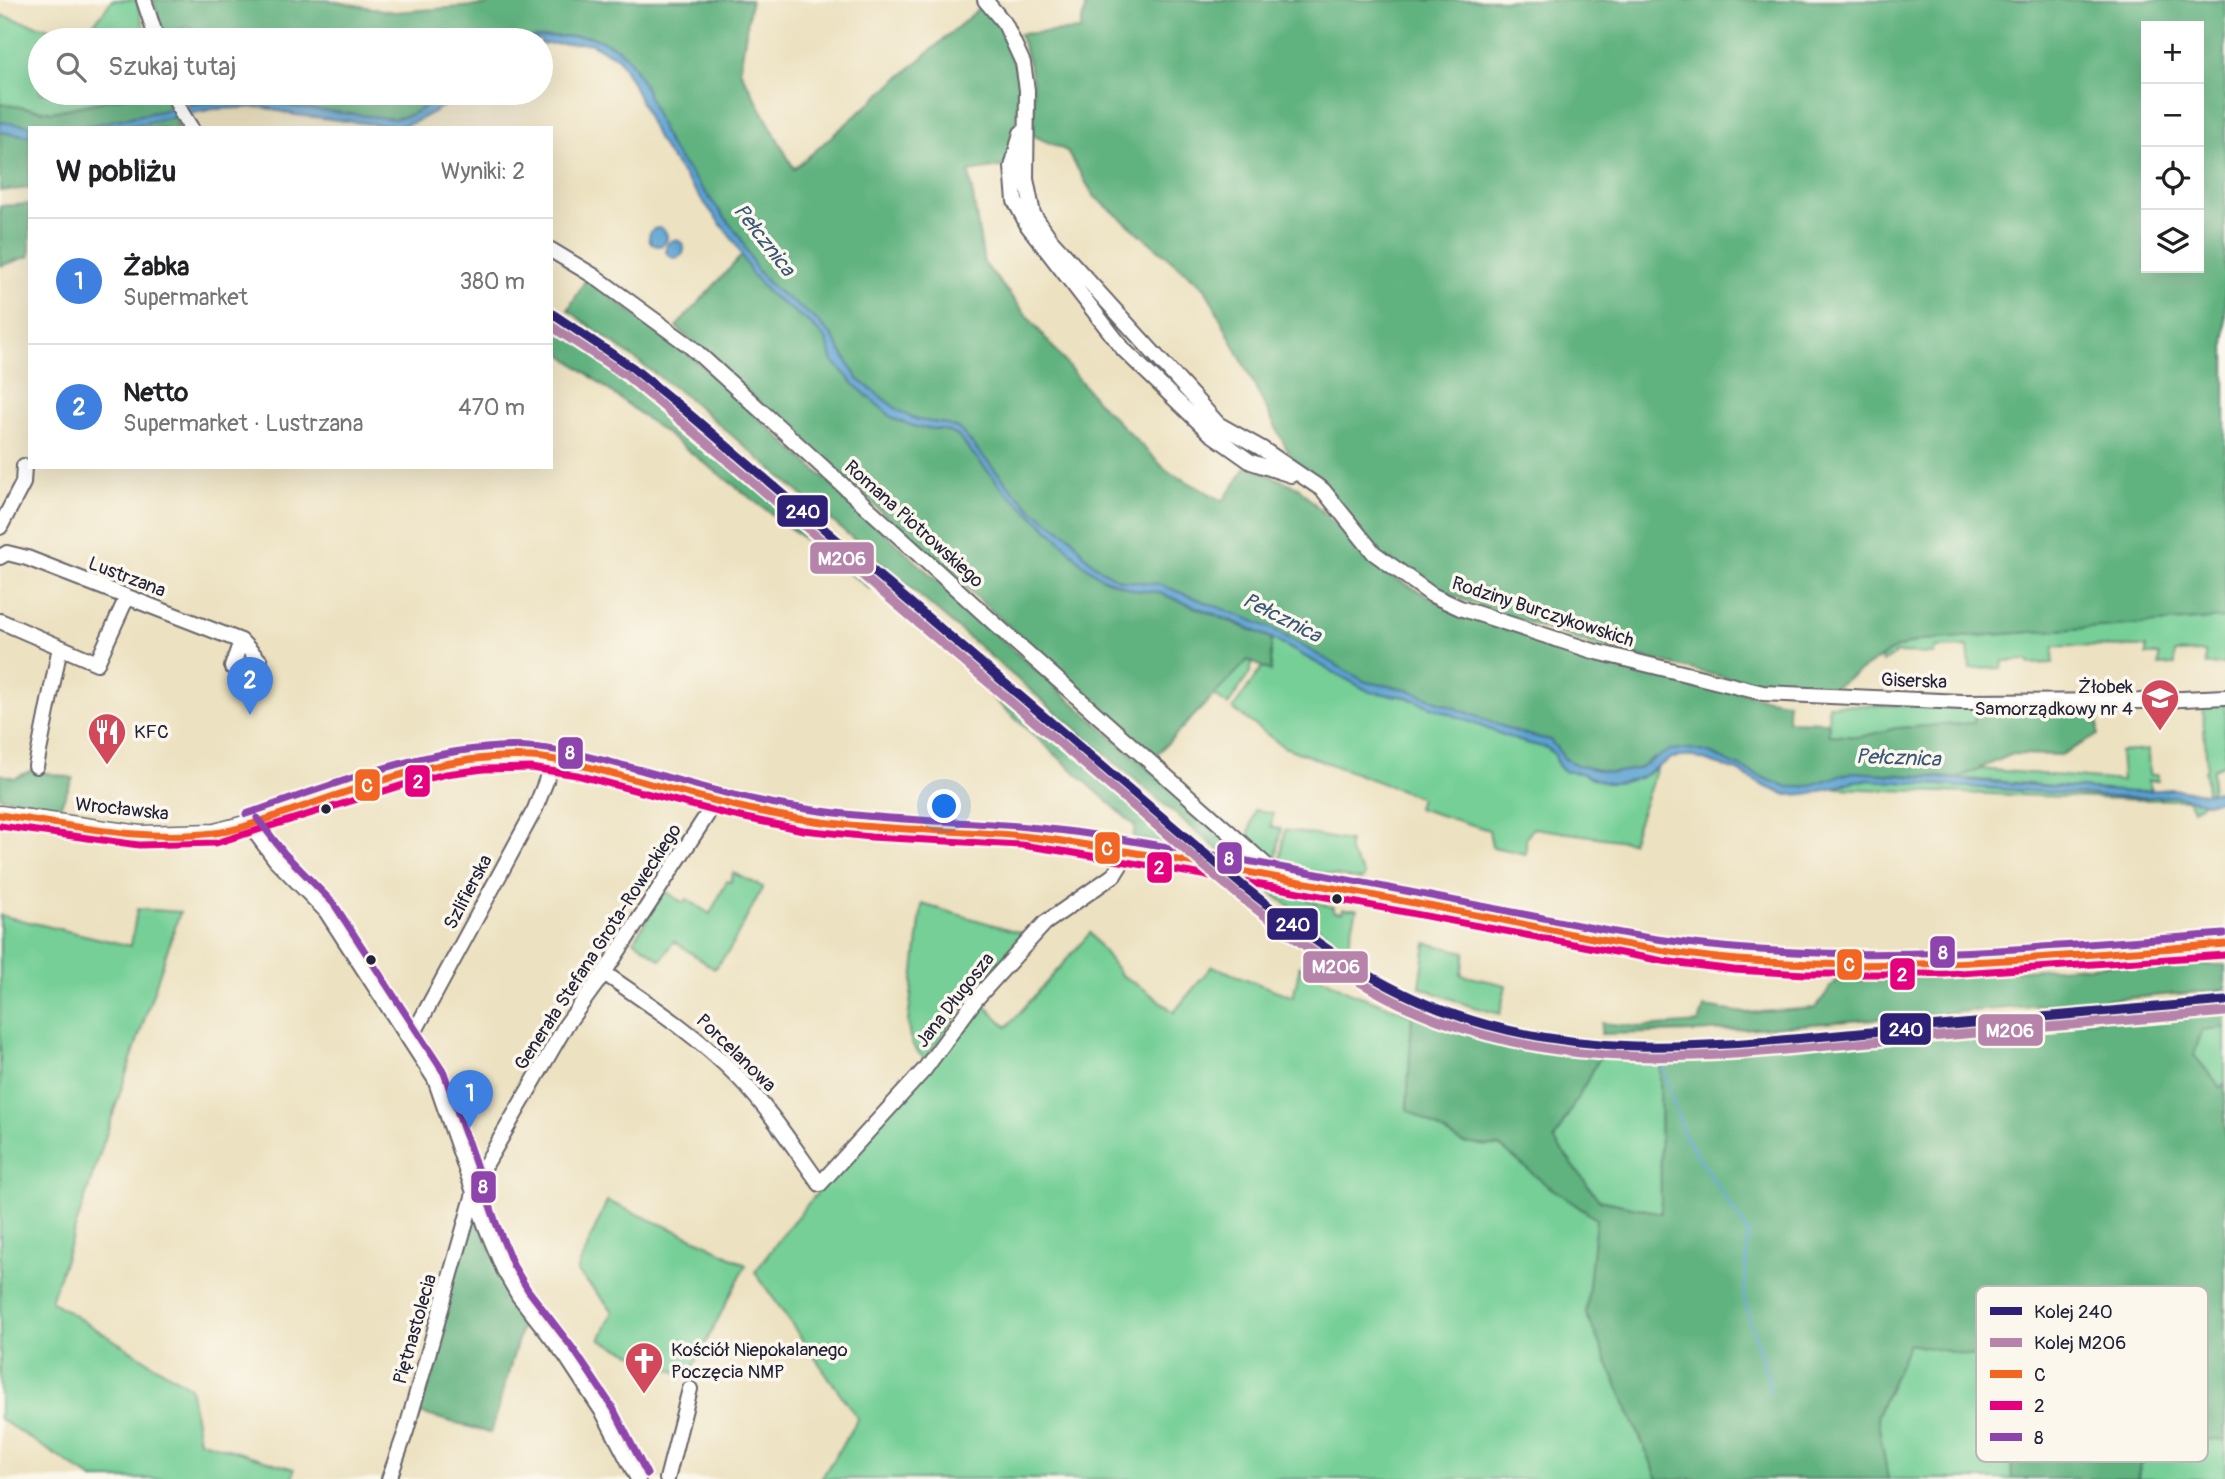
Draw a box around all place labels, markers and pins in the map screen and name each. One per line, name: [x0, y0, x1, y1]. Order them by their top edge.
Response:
pin: 2: [227, 657, 273, 715]
place label: Żłobek Samorządkowy nr 4: [1975, 675, 2133, 721]
school or university icon: Żłobek Samorządkowy nr 4: [2139, 677, 2181, 732]
restaurant icon: KFC: [86, 711, 128, 766]
place label: KFC: [134, 720, 169, 744]
unlabelled marker: [319, 802, 333, 816]
unlabelled marker: [1330, 892, 1344, 906]
unlabelled marker: [364, 953, 378, 967]
pin: 1: [447, 1070, 493, 1128]
place label: Kościół Niepokalanego Poczęcia NMP: [671, 1338, 848, 1384]
church icon: Kościół Niepokalanego Poczęcia NMP: [623, 1340, 665, 1395]

